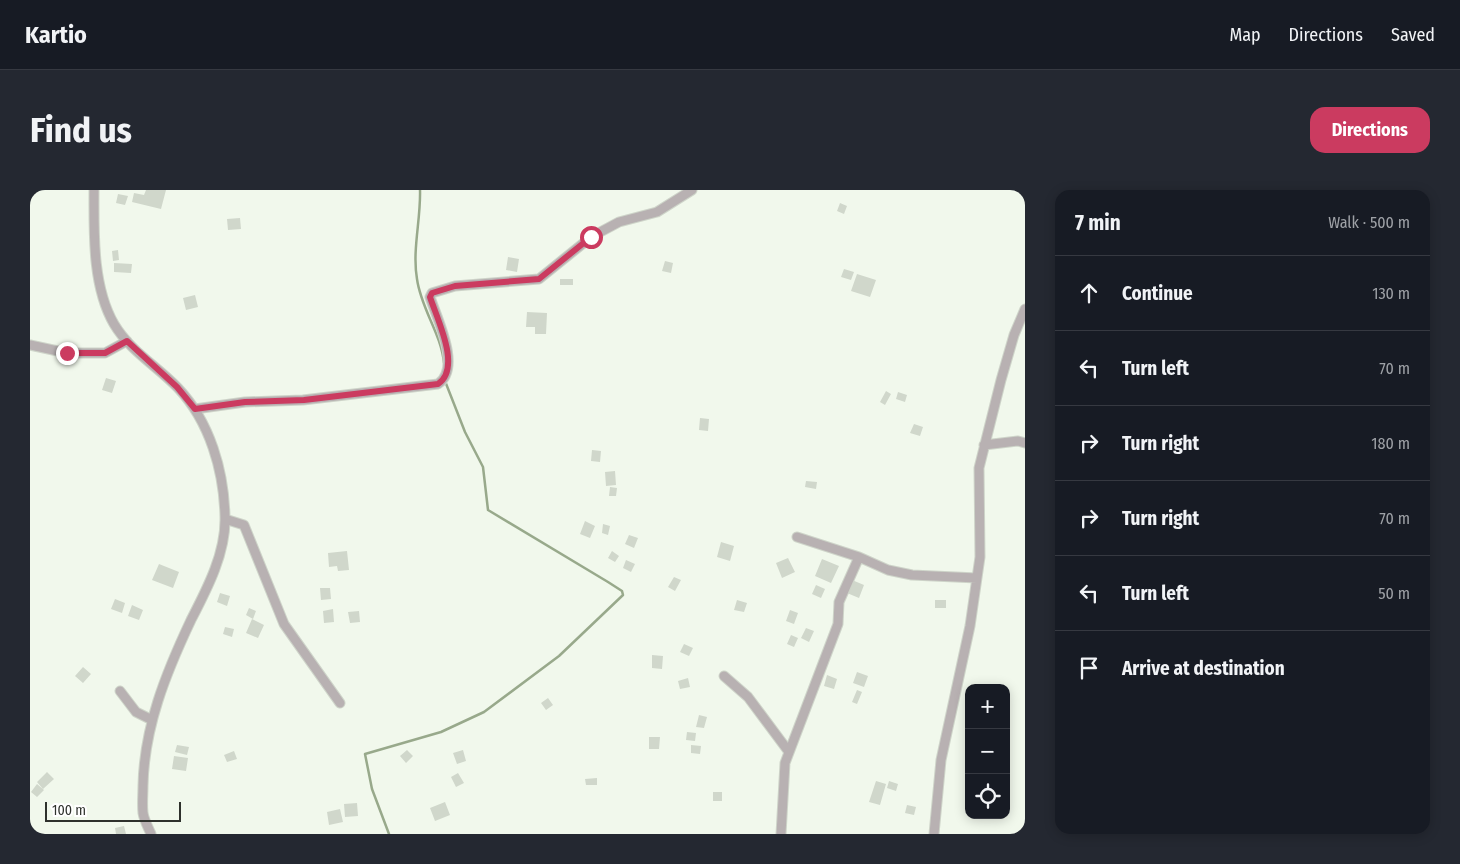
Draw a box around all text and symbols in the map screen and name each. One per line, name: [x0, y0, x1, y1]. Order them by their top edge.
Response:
text: Kartio: [25, 21, 87, 49]
text: Map: [1229, 24, 1261, 46]
text: Directions: [1289, 24, 1363, 46]
text: Saved: [1391, 24, 1435, 46]
button: Directions: [1310, 107, 1430, 153]
text: Find us: [30, 109, 132, 151]
text: 7 min: [1075, 210, 1121, 236]
text: Walk · 500 m: [1328, 213, 1410, 232]
route start: [580, 226, 603, 249]
icon: ahead: [1075, 279, 1103, 307]
text: Continue: [1122, 282, 1193, 305]
text: 130 m: [1372, 284, 1410, 303]
route end: [56, 342, 79, 365]
icon: left: [1075, 354, 1103, 382]
text: Turn left: [1122, 357, 1189, 380]
text: 70 m: [1379, 359, 1410, 378]
icon: right: [1075, 429, 1103, 457]
text: Turn right: [1122, 432, 1199, 455]
text: 180 m: [1371, 434, 1410, 453]
icon: right: [1075, 504, 1103, 532]
text: Turn right: [1122, 507, 1199, 530]
text: 70 m: [1379, 509, 1410, 528]
icon: left: [1075, 579, 1103, 607]
text: Turn left: [1122, 582, 1189, 605]
text: 50 m: [1378, 584, 1410, 603]
icon: arrive: [1075, 654, 1103, 682]
text: Arrive at destination: [1122, 657, 1285, 680]
map controls: [965, 684, 1010, 819]
button: +: [965, 684, 1010, 729]
button: −: [965, 729, 1010, 774]
button: locate: [965, 774, 1010, 819]
scale bar: [45, 799, 181, 822]
text: 100 m: [52, 802, 86, 819]

